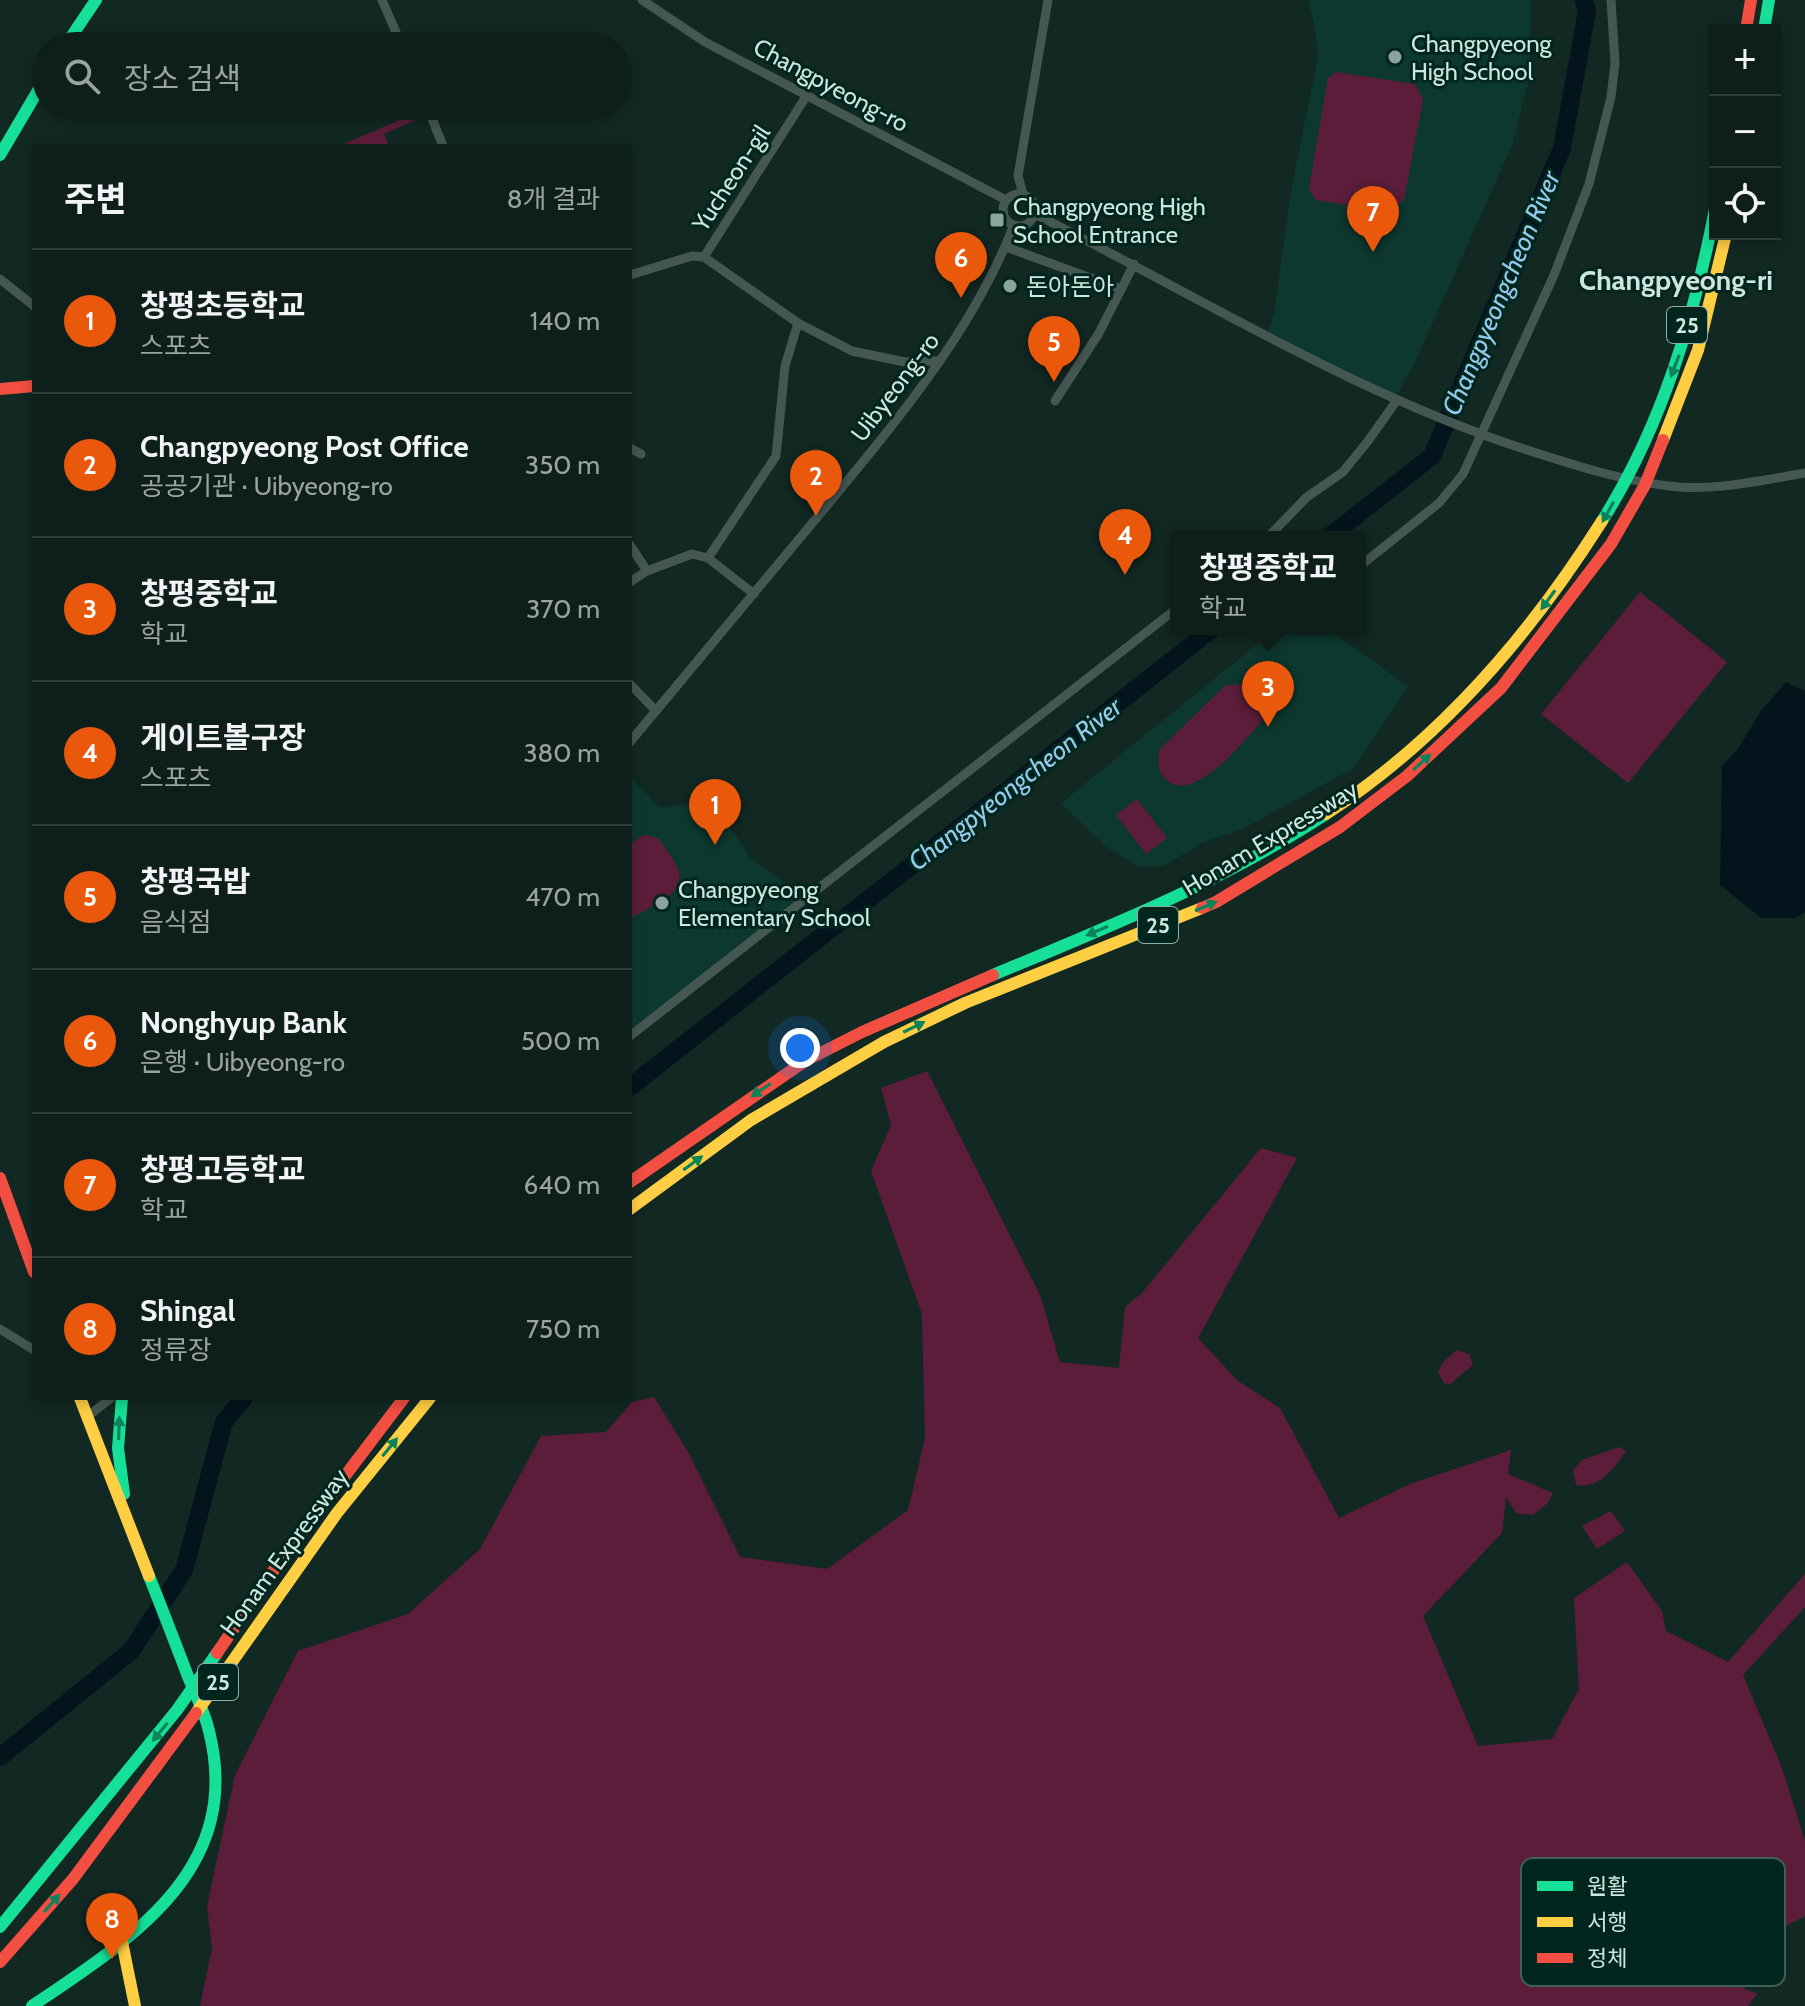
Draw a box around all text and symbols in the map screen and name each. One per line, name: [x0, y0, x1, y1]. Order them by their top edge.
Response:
map controls: [1709, 24, 1781, 240]
button: +: [1709, 24, 1781, 96]
place label: Changpyeong High School: [1411, 29, 1553, 86]
search box: [32, 32, 632, 120]
street label: Changpyeong-ro: [749, 32, 913, 138]
marker: Changpyeong High School: [1386, 48, 1404, 66]
icon: search: [60, 54, 104, 98]
text: 장소 검색: [124, 60, 241, 97]
button: −: [1709, 96, 1781, 168]
street label: Yucheon-gil: [685, 119, 776, 237]
water label: Changpyeongcheon River: [1435, 165, 1567, 420]
button: locate: [1709, 168, 1781, 240]
text: 주변: [64, 178, 127, 220]
text: 8개 결과: [507, 183, 600, 215]
pin: 7: [1347, 186, 1399, 252]
place label: Changpyeong High School Entrance: [1013, 192, 1206, 249]
marker: Changpyeong High School Entrance: [988, 211, 1006, 229]
pin: 6: [935, 232, 987, 298]
district label: Changpyeong-ri: [1579, 263, 1773, 297]
place label: 돈아돈아: [1026, 272, 1114, 301]
marker: 돈아돈아: [1001, 277, 1019, 295]
text: 창평초등학교: [140, 287, 306, 324]
text: 1: [85, 305, 95, 337]
text: 140 m: [530, 305, 600, 337]
road number: 25: [1667, 307, 1707, 343]
pin: 5: [1028, 316, 1080, 382]
street label: Uibyeong-ro: [845, 327, 945, 447]
text: 스포츠: [140, 330, 212, 362]
one-way arrow: [1668, 354, 1681, 378]
text: Changpyeong Post Office: [140, 428, 469, 465]
text: 2: [83, 449, 97, 481]
text: 350 m: [525, 449, 600, 481]
pin: 2: [790, 450, 842, 516]
text: 공공기관 · Uibyeong-ro: [140, 470, 393, 502]
one-way arrow: [1601, 500, 1614, 523]
pin: 4: [1099, 509, 1151, 575]
popup: [1170, 531, 1366, 635]
text: 창평중학교: [1199, 549, 1337, 586]
text: 창평중학교: [140, 575, 278, 612]
one-way arrow: [1541, 590, 1556, 611]
text: 학교: [1199, 592, 1247, 624]
text: 3: [83, 593, 97, 625]
text: 370 m: [526, 593, 600, 625]
text: 학교: [140, 618, 188, 650]
pin: 3: [1242, 661, 1294, 727]
water label: Changpyeongcheon River: [902, 690, 1129, 877]
text: 게이트볼구장: [140, 719, 306, 756]
text: 4: [82, 737, 98, 769]
text: 380 m: [523, 737, 600, 769]
one-way arrow: [1412, 754, 1431, 772]
text: 스포츠: [140, 762, 212, 794]
street label: Honam Expressway: [1177, 774, 1363, 902]
pin: 1: [689, 779, 741, 845]
text: 창평국밥: [140, 863, 250, 900]
place label: Changpyeong Elementary School: [678, 875, 871, 932]
text: 5: [83, 881, 97, 913]
text: 470 m: [525, 881, 600, 913]
marker: Changpyeong Elementary School: [653, 894, 671, 912]
one-way arrow: [1194, 899, 1218, 912]
text: 음식점: [140, 906, 212, 938]
road number: 25: [1138, 907, 1178, 943]
one-way arrow: [1085, 925, 1109, 938]
text: Nonghyup Bank: [140, 1004, 347, 1041]
one-way arrow: [903, 1020, 926, 1034]
text: 6: [83, 1025, 97, 1057]
text: 500 m: [521, 1025, 600, 1057]
your location: [780, 1028, 820, 1068]
text: 은행 · Uibyeong-ro: [140, 1046, 345, 1078]
one-way arrow: [751, 1083, 772, 1098]
text: 창평고등학교: [140, 1151, 306, 1188]
one-way arrow: [682, 1155, 704, 1171]
text: 7: [83, 1169, 97, 1201]
text: 640 m: [523, 1169, 600, 1201]
text: 학교: [140, 1194, 188, 1226]
text: Shingal: [140, 1292, 235, 1329]
text: 8: [82, 1313, 98, 1345]
text: 750 m: [526, 1313, 600, 1345]
text: 정류장: [140, 1334, 212, 1366]
one-way arrow: [112, 1415, 125, 1440]
one-way arrow: [381, 1438, 398, 1458]
street label: Honam Expressway: [214, 1463, 354, 1641]
road number: 25: [198, 1664, 238, 1700]
one-way arrow: [152, 1722, 169, 1742]
legend: [1521, 1858, 1785, 1986]
text: 원활: [1587, 1873, 1627, 1900]
pin: 8: [86, 1893, 138, 1959]
one-way arrow: [42, 1894, 60, 1913]
text: 서행: [1587, 1909, 1627, 1936]
text: 정체: [1587, 1945, 1627, 1972]

